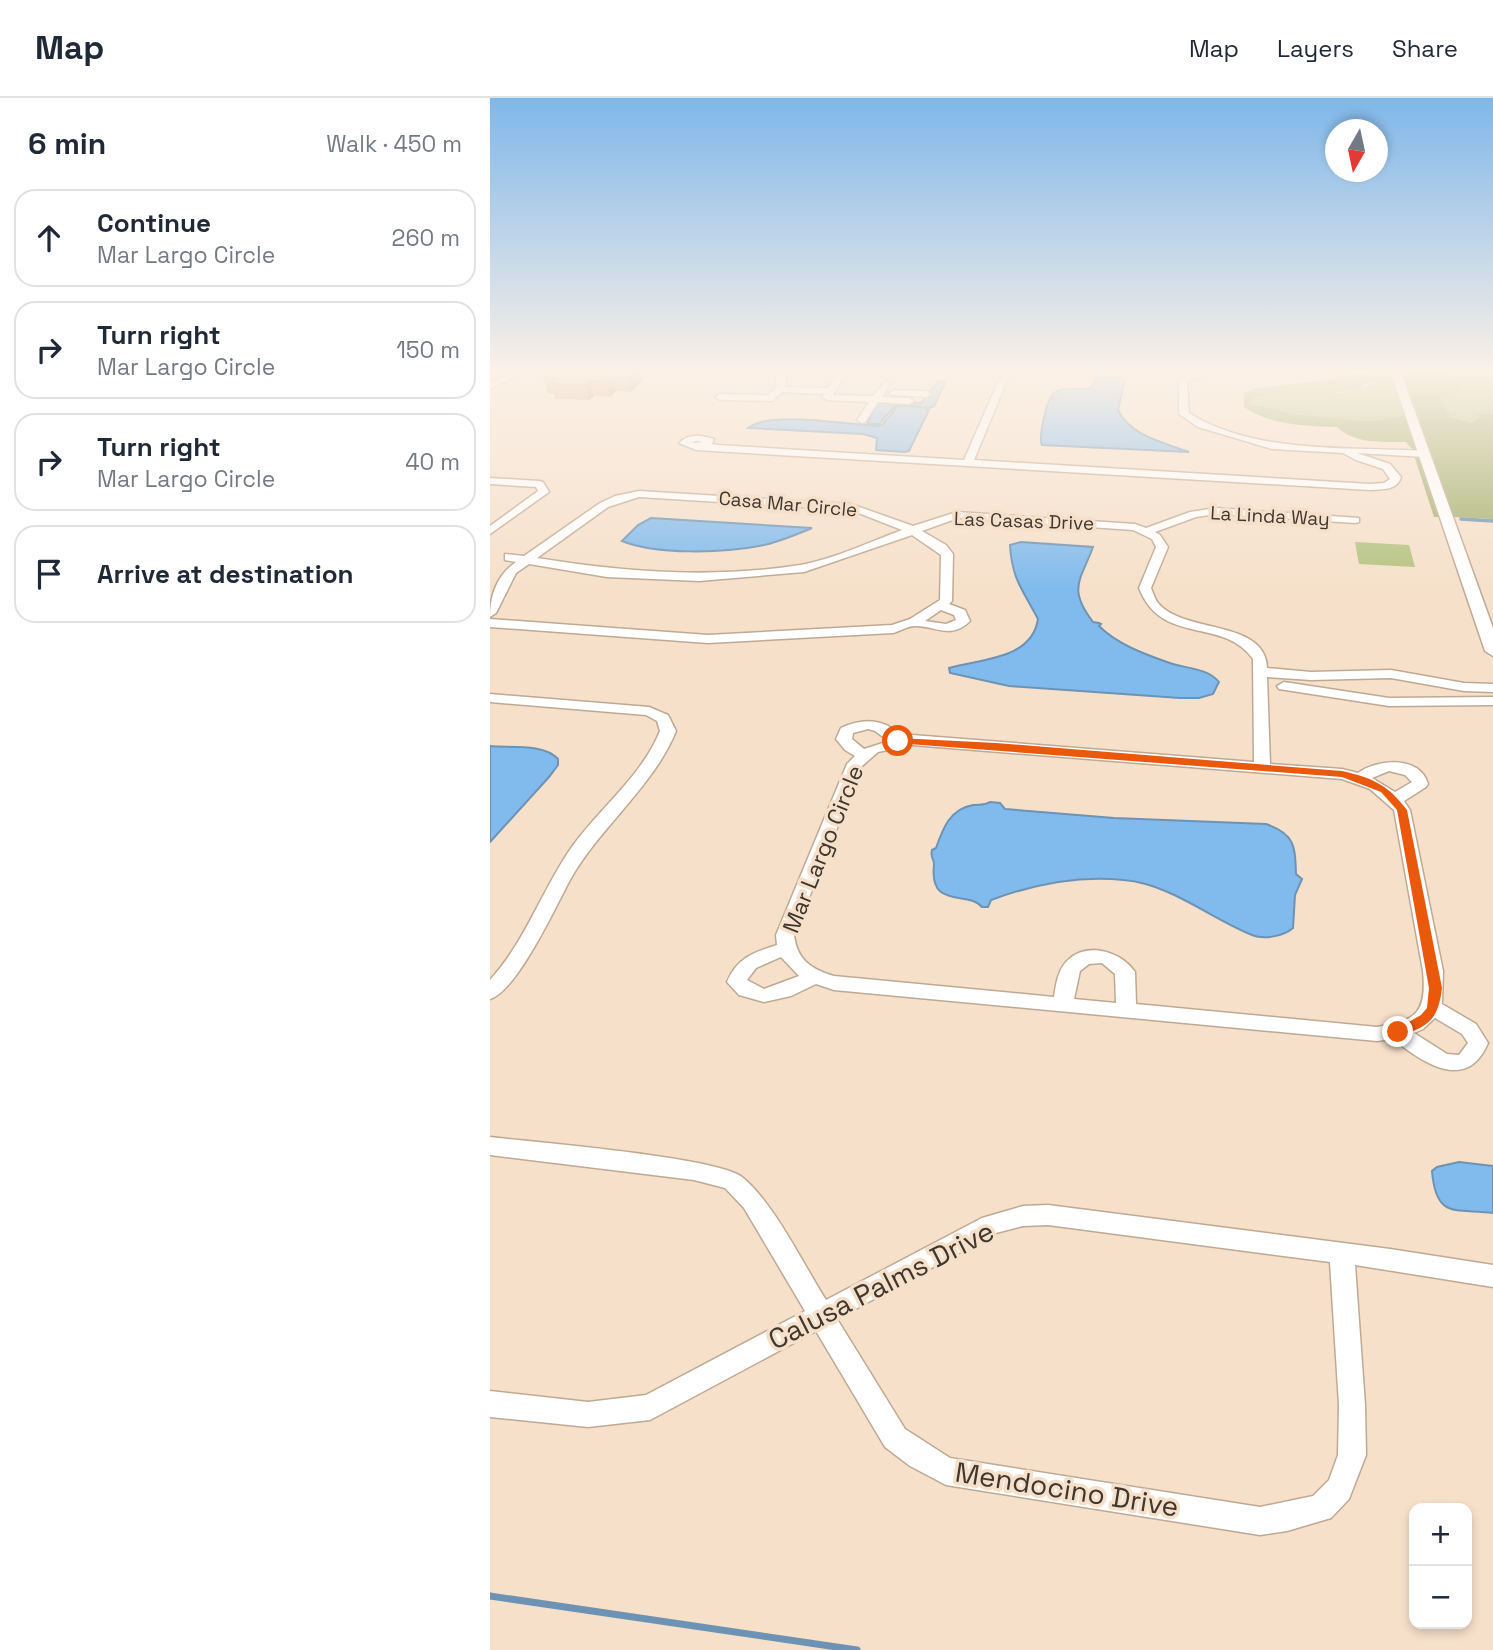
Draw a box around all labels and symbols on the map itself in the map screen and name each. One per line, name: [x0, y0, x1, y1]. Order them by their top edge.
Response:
north arrow: [1325, 119, 1388, 182]
street label: Casa Mar Circle: [718, 485, 858, 523]
street label: La Linda Way: [1210, 500, 1330, 532]
street label: Las Casas Drive: [953, 506, 1095, 536]
route start: [882, 725, 913, 756]
street label: Mar Largo Circle: [776, 761, 870, 937]
route end: [1382, 1016, 1413, 1047]
street label: Calusa Palms Drive: [762, 1213, 1000, 1357]
street label: Mendocino Drive: [953, 1454, 1181, 1524]

